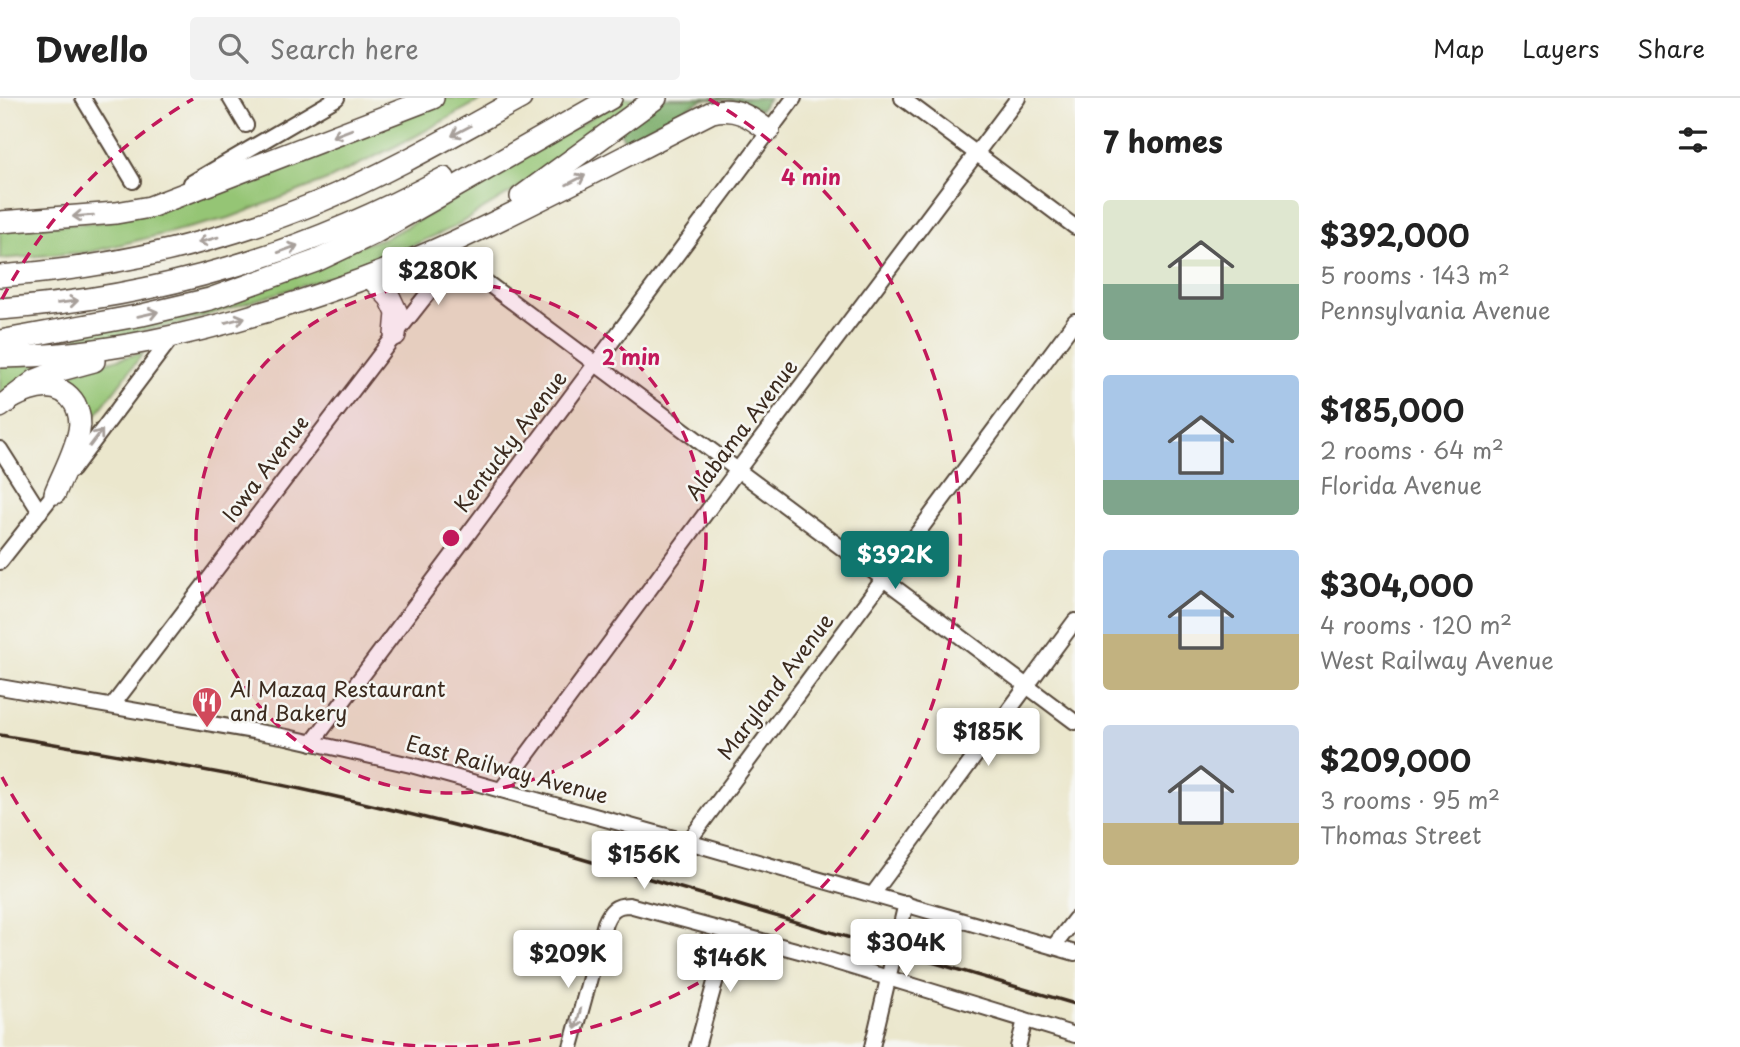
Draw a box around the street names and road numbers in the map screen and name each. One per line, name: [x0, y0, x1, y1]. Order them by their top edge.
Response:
street label: Alabama Avenue: [677, 351, 804, 506]
street label: Kentucky Avenue: [445, 363, 574, 519]
street label: Iowa Avenue: [213, 407, 315, 528]
street label: Maryland Avenue: [709, 606, 840, 766]
street label: East Railway Avenue: [403, 726, 612, 810]

